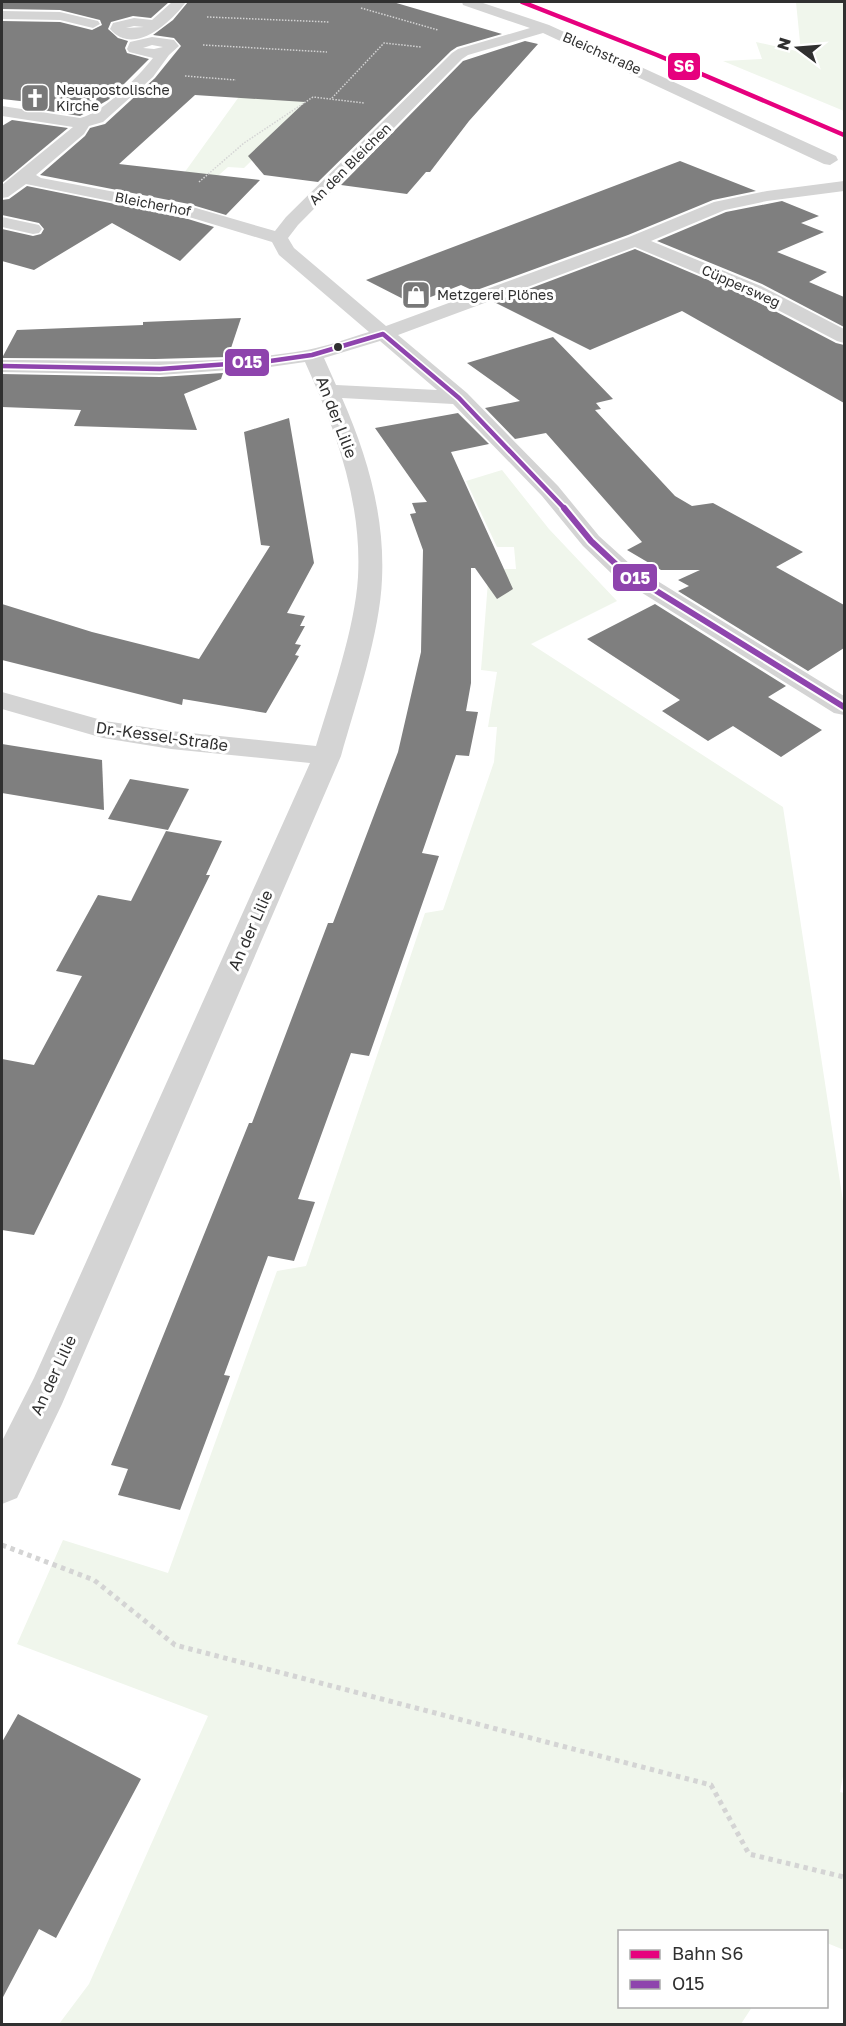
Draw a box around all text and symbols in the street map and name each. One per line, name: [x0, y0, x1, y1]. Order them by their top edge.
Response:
north arrow: [768, 18, 828, 78]
street label: Bleichstraße: [560, 28, 644, 77]
text: N: [772, 35, 795, 52]
line badge: S6: [667, 52, 701, 81]
text: S6: [674, 56, 694, 76]
place label: Neuapostolische Kirche: [56, 81, 170, 114]
church icon: Neuapostolische Kirche: [19, 82, 51, 114]
street label: An den Bleichen: [305, 119, 394, 208]
street label: Bleicherhof: [113, 188, 193, 219]
street label: Cüppersweg: [699, 261, 783, 310]
shop icon: Metzgerei Plönes: [400, 279, 432, 311]
place label: Metzgerei Plönes: [437, 286, 554, 303]
unlabelled marker: [332, 341, 344, 353]
line badge: O15: [224, 348, 270, 377]
text: O15: [232, 352, 262, 372]
street label: An der Lilie: [312, 373, 362, 461]
line badge: O15: [612, 563, 658, 592]
text: O15: [620, 568, 650, 588]
street label: Dr.-Kessel-Straße: [95, 717, 229, 755]
street label: An der Lilie: [223, 887, 277, 973]
street label: An der Lilie: [26, 1332, 80, 1418]
legend: [618, 1930, 828, 2008]
text: Bahn S6: [672, 1942, 743, 1964]
text: O15: [672, 1972, 705, 1994]

